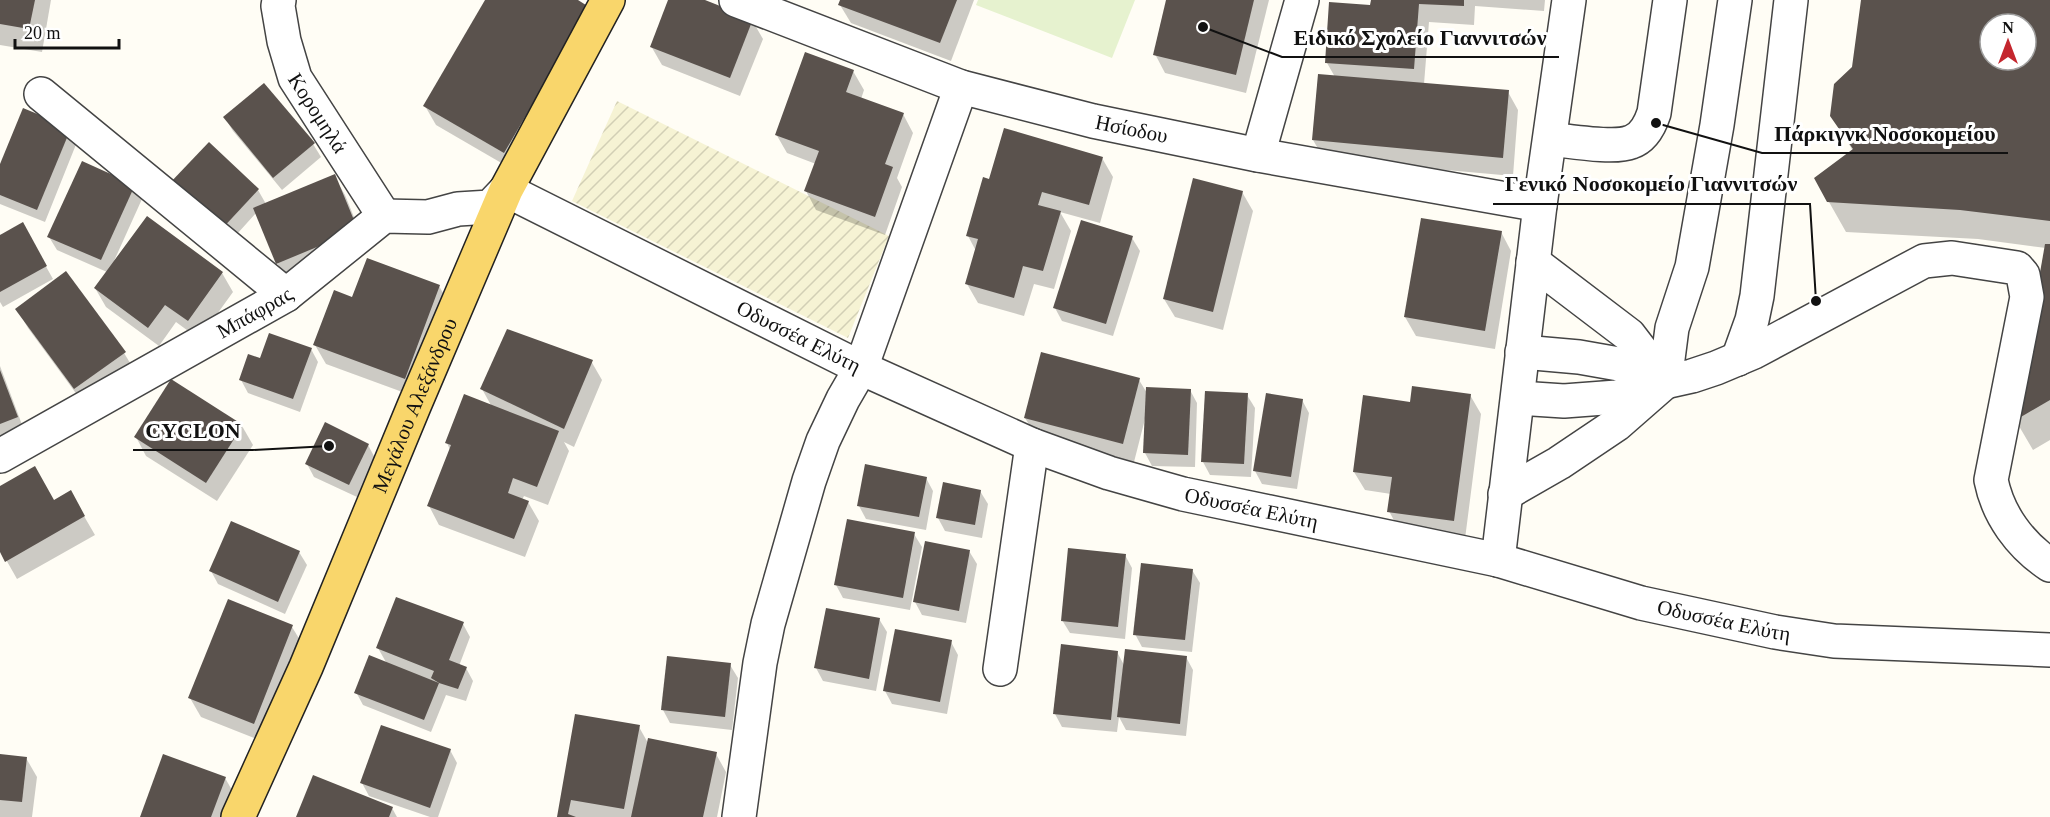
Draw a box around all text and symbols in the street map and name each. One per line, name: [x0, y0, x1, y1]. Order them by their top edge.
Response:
scale bar: [15, 12, 118, 50]
north arrow: [1978, 12, 2038, 72]
callout: Ειδικό Σχολείο Γιαννιτσών: [1282, 17, 1559, 57]
text: N: [2002, 19, 2014, 36]
text: 20 m: [24, 23, 61, 43]
text: Ειδικό Σχολείο Γιαννιτσών: [1293, 25, 1547, 50]
street label: Κορομηλά: [283, 69, 352, 158]
street label: Ησίοδου: [1093, 110, 1170, 148]
callout: Πάρκιγνκ Νοσοκομείου: [1762, 113, 2008, 153]
text: Πάρκιγνκ Νοσοκομείου: [1774, 121, 1996, 146]
callout: Γενικό Νοσοκομείο Γιαννιτσών: [1493, 164, 1810, 204]
text: Γενικό Νοσοκομείο Γιαννιτσών: [1505, 171, 1797, 196]
street label: Μπάφρας: [213, 282, 298, 343]
street label: Οδυσσέα Ελύτη: [733, 296, 865, 378]
street label: Μεγάλου Αλεξάνδρου: [367, 314, 462, 496]
callout: CYCLON: [133, 410, 252, 450]
text: CYCLON: [145, 418, 241, 443]
street label: Οδυσσέα Ελύτη: [1183, 483, 1320, 534]
street label: Οδυσσέα Ελύτη: [1655, 595, 1792, 646]

